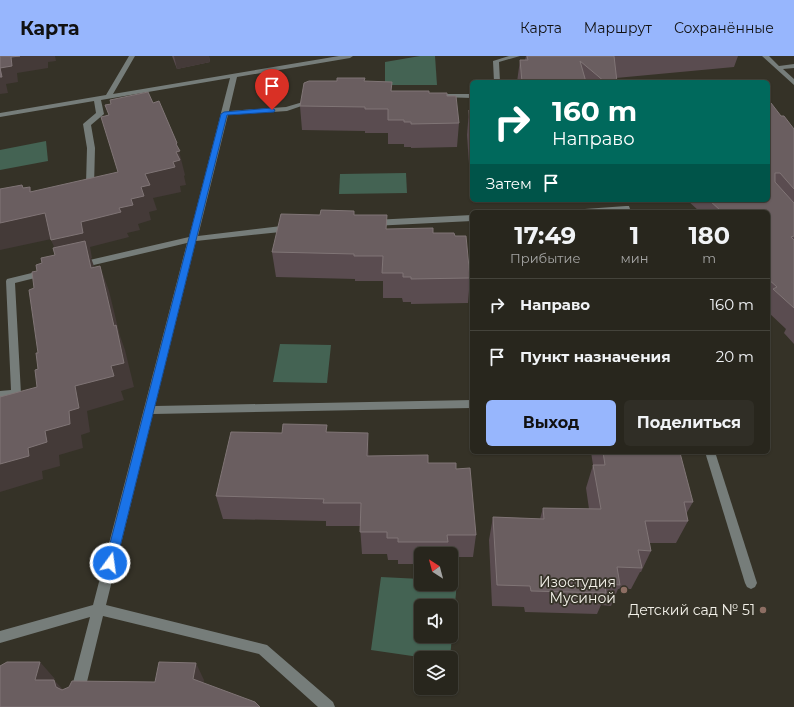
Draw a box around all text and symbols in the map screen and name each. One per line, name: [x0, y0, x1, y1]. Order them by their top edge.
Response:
text: Карта: [20, 17, 80, 40]
text: Карта: [520, 19, 562, 37]
text: Маршрут: [584, 19, 652, 37]
text: Сохранённые: [674, 19, 774, 37]
pin: [255, 69, 289, 110]
icon: arrive: [261, 75, 283, 97]
text: 160 m: [552, 94, 637, 128]
icon: right: [486, 96, 538, 148]
text: Направо: [552, 128, 635, 150]
icon: arrive: [540, 172, 562, 194]
text: Затем: [486, 174, 532, 193]
text: 17:49: [514, 221, 576, 250]
text: 1: [630, 221, 639, 250]
text: 180: [688, 221, 730, 250]
text: Прибытие: [510, 250, 580, 266]
text: мин: [620, 250, 648, 266]
text: m: [702, 250, 716, 266]
icon: right: [486, 294, 508, 316]
text: Направо: [520, 295, 590, 314]
text: 160 m: [710, 295, 754, 314]
icon: arrive: [486, 346, 508, 368]
text: Пункт назначения: [520, 347, 671, 366]
text: 20 m: [716, 347, 754, 366]
button: Выход: [486, 400, 616, 446]
button: Поделиться: [624, 400, 754, 446]
position arrow: [89, 542, 131, 584]
north arrow: [414, 547, 458, 591]
map controls: [414, 547, 458, 695]
place label: Изостудия Мусиной: [539, 573, 616, 607]
marker: Изостудия Мусиной: [619, 585, 629, 595]
button: sound: [414, 599, 458, 643]
place label: Детский сад № 51: [628, 601, 755, 619]
marker: Детский сад № 51: [758, 605, 768, 615]
button: layers: [414, 651, 458, 695]

